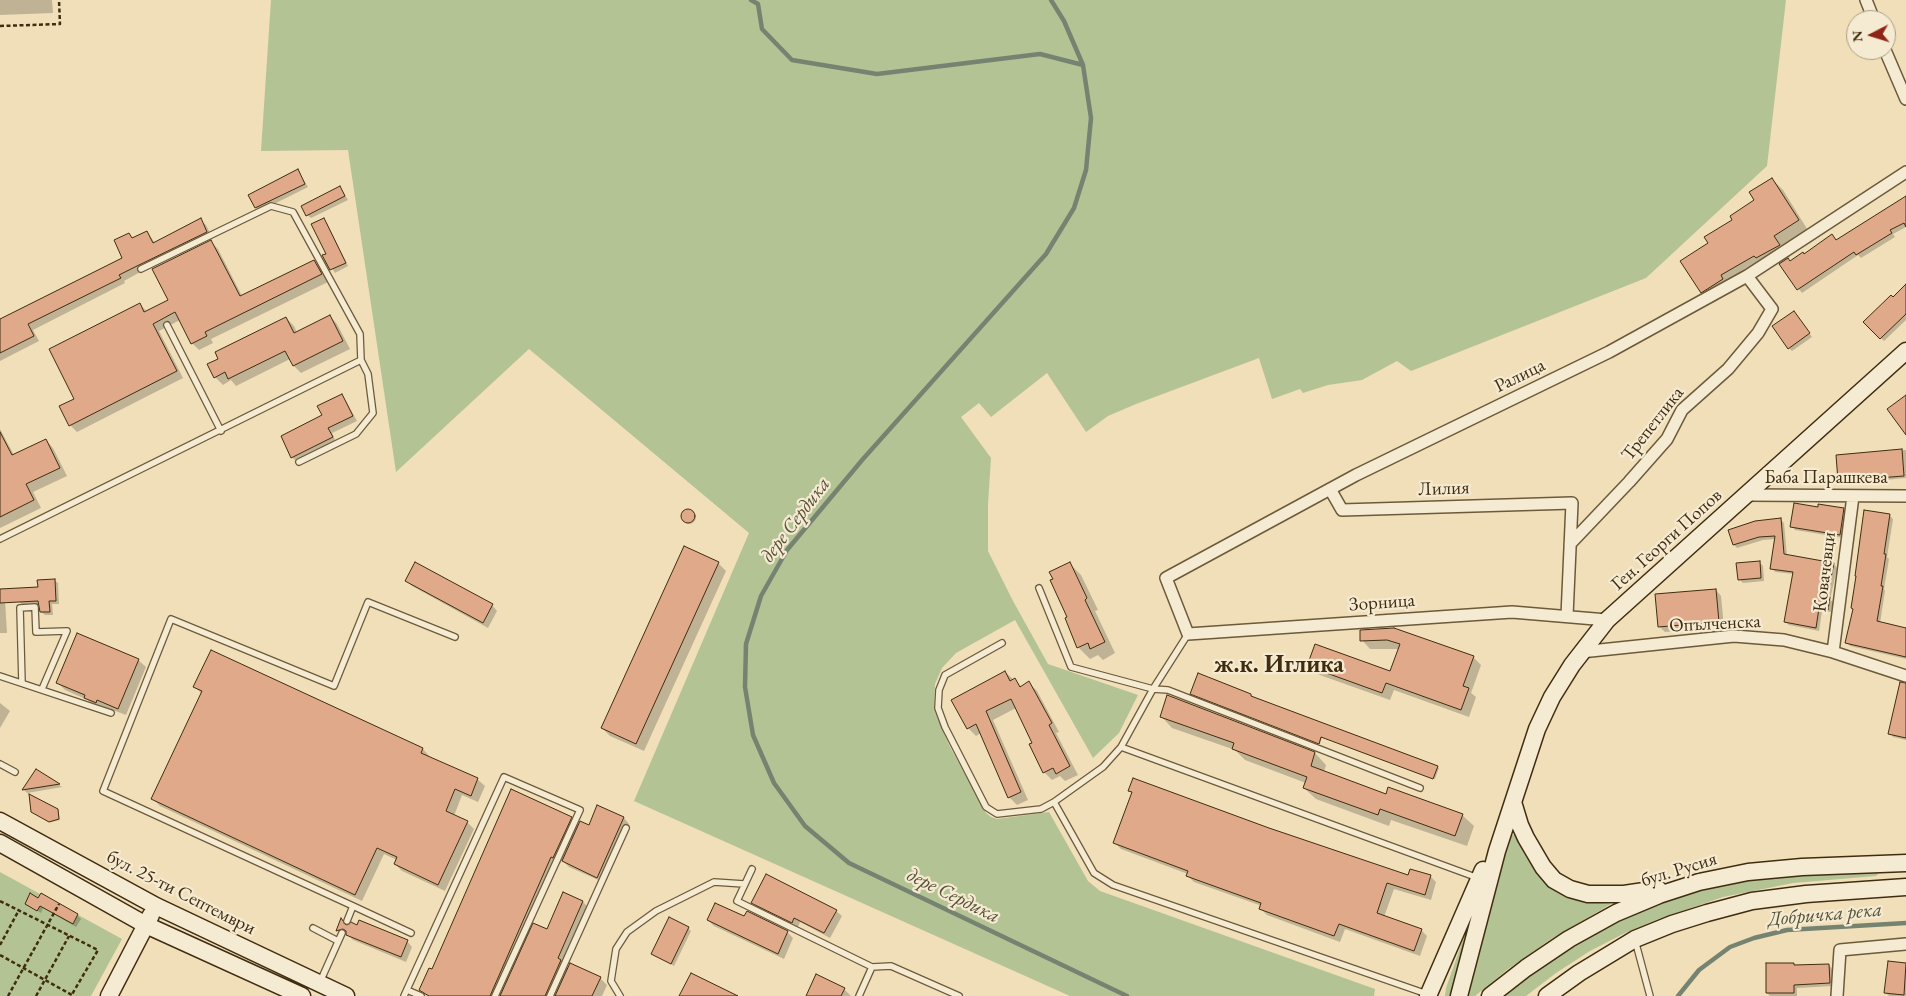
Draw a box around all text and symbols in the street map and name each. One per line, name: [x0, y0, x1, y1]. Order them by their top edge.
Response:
north arrow: [1846, 10, 1896, 60]
text: N: [1848, 30, 1867, 43]
street label: Ралица: [1491, 354, 1549, 398]
street label: Трепетлика: [1617, 382, 1689, 466]
street label: Баба Парашкева: [1764, 467, 1888, 489]
water label: дере Сердика: [756, 473, 836, 567]
street label: Лилия: [1418, 477, 1470, 501]
street label: Ген. Георги Попов: [1607, 484, 1727, 596]
street label: Ковачевци: [1809, 531, 1841, 613]
street label: Зорница: [1348, 589, 1416, 617]
street label: Опълченска: [1669, 610, 1761, 638]
district label: ж.к. Иглика: [1214, 651, 1344, 679]
street label: бул. 25-ти Септември: [103, 846, 259, 940]
street label: бул. Русия: [1638, 848, 1720, 892]
water label: дере Сердика: [903, 863, 1003, 929]
water label: Добричка река: [1767, 898, 1883, 932]

